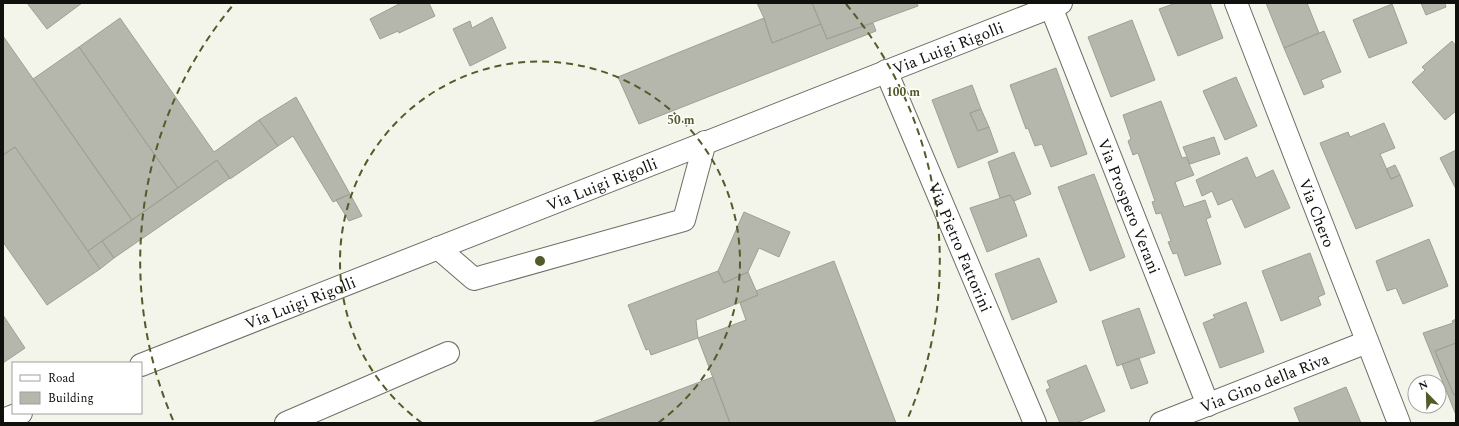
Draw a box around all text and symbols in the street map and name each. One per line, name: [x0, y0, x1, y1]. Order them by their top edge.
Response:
street label: Via Luigi Rigolli: [889, 16, 1007, 81]
text: 100 m: [886, 83, 920, 102]
text: 50 m: [667, 111, 695, 130]
street label: Via Prospero Verani: [1091, 135, 1166, 278]
street label: Via Luigi Rigolli: [543, 152, 661, 217]
street label: Via Chero: [1292, 175, 1341, 251]
street label: Via Pietro Fattorini: [921, 178, 998, 316]
centre of rings: [533, 254, 547, 268]
street label: Via Luigi Rigolli: [241, 271, 360, 336]
street label: Via Gino della Riva: [1196, 347, 1333, 420]
legend: [12, 362, 142, 414]
text: Road: [48, 369, 75, 388]
north arrow: [1407, 374, 1447, 414]
text: N: [1416, 376, 1431, 395]
text: Building: [48, 389, 94, 408]

